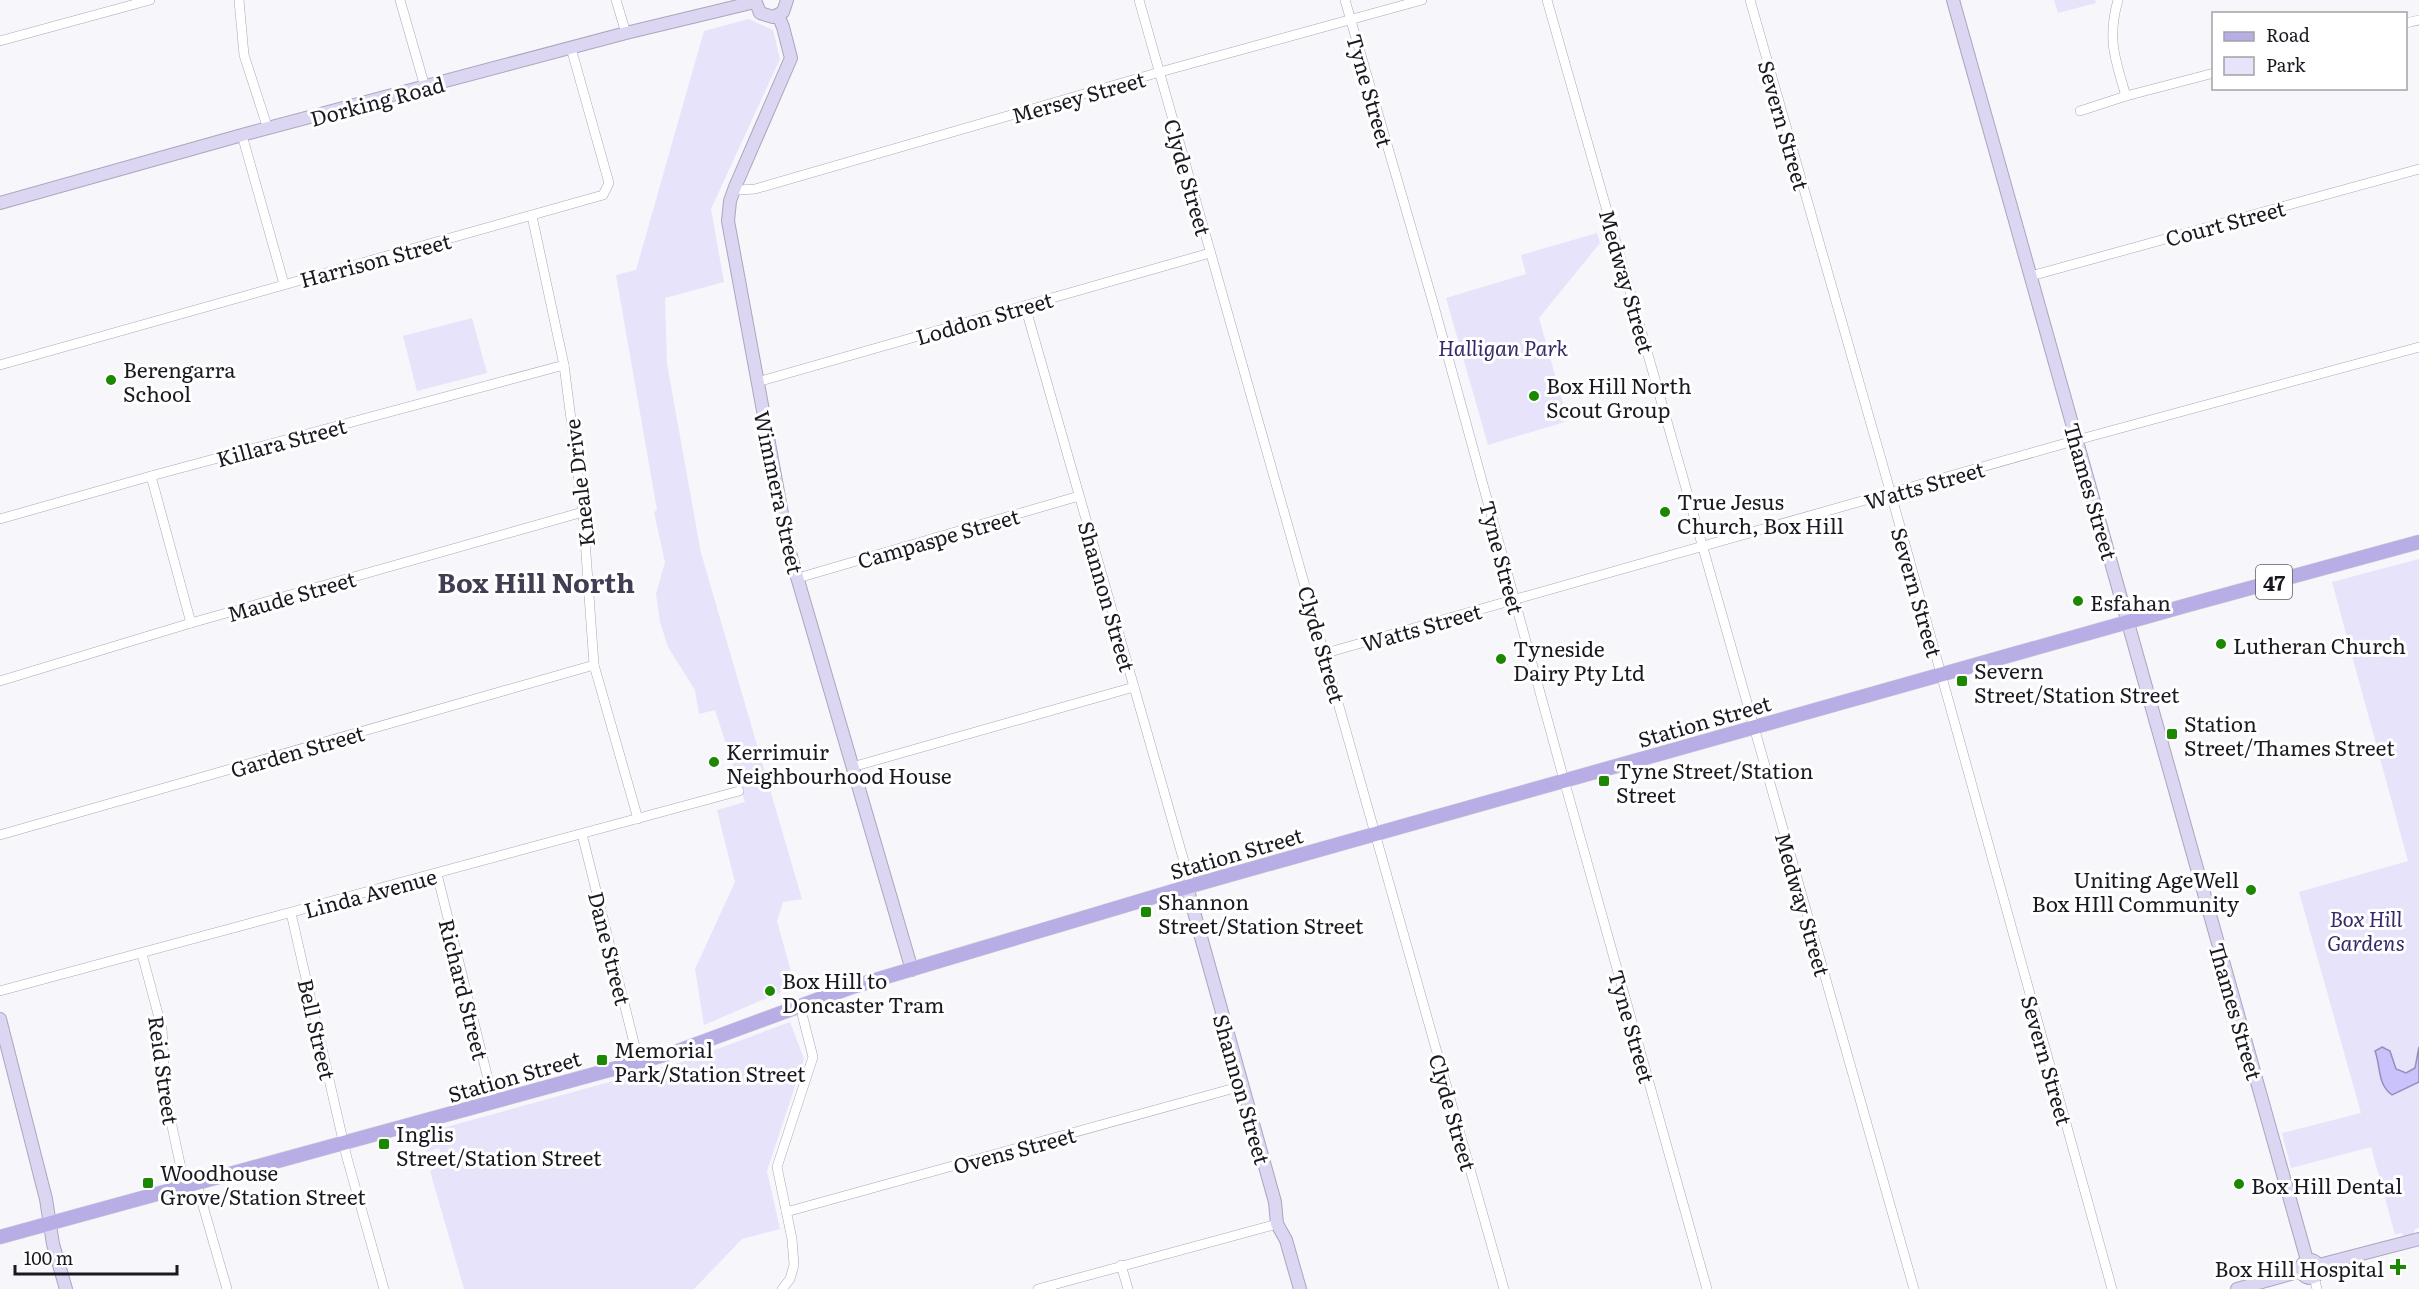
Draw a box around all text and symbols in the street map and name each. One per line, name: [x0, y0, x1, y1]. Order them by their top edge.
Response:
legend: [2212, 12, 2407, 90]
text: Road: [2266, 21, 2310, 48]
street label: Tyne Street: [1340, 30, 1402, 151]
text: Park: [2266, 51, 2307, 78]
street label: Severn Street: [1752, 56, 1818, 194]
street label: Mersey Street: [1008, 62, 1149, 130]
street label: Dorking Road: [306, 67, 448, 133]
street label: Clyde Street: [1158, 115, 1221, 240]
street label: Court Street: [2162, 191, 2289, 253]
street label: Medway Street: [1593, 205, 1664, 357]
street label: Harrison Street: [296, 224, 455, 294]
street label: Loddon Street: [912, 282, 1057, 351]
park label: Halligan Park: [1438, 331, 1568, 362]
place label: Berengarra School: [123, 353, 236, 408]
place label: Box Hill North Scout Group: [1546, 369, 1692, 424]
marker: Berengarra School: [104, 373, 118, 387]
marker: Box Hill North Scout Group: [1527, 389, 1541, 403]
street label: Wimmera Street: [748, 408, 813, 577]
street label: Killara Street: [212, 409, 350, 473]
street label: Kneale Drive: [555, 417, 601, 549]
street label: Thames Street: [2058, 419, 2127, 564]
street label: Watts Street: [1860, 452, 1988, 516]
place label: True Jesus Church, Box Hill: [1677, 485, 1844, 540]
street label: Tyne Street: [1473, 497, 1533, 618]
street label: Campaspe Street: [853, 499, 1023, 575]
marker: True Jesus Church, Box Hill: [1658, 505, 1672, 519]
street label: Shannon Street: [1072, 517, 1144, 675]
street label: Severn Street: [1885, 523, 1951, 661]
district label: Box Hill North: [437, 561, 635, 601]
street label: Maude Street: [223, 562, 359, 628]
road number: 47: [2256, 565, 2292, 599]
street label: Clyde Street: [1292, 582, 1355, 707]
place label: Esfahan: [2090, 586, 2171, 617]
street label: Watts Street: [1357, 594, 1485, 658]
marker: Esfahan: [2071, 594, 2085, 608]
place label: Lutheran Church: [2233, 629, 2406, 660]
place label: Tyneside Dairy Pty Ltd: [1513, 632, 1645, 687]
marker: Lutheran Church: [2214, 637, 2228, 651]
marker: Tyneside Dairy Pty Ltd: [1494, 652, 1508, 666]
place label: Severn Street/Station Street: [1974, 654, 2180, 709]
marker: Severn Street/Station Street: [1955, 674, 1969, 688]
street label: Station Street: [1634, 686, 1775, 754]
place label: Station Street/Thames Street: [2184, 707, 2395, 762]
street label: Garden Street: [226, 716, 368, 784]
marker: Station Street/Thames Street: [2165, 727, 2179, 741]
place label: Kerrimuir Neighbourhood House: [726, 735, 952, 790]
place label: Tyne Street/Station Street: [1616, 754, 1814, 809]
marker: Kerrimuir Neighbourhood House: [707, 755, 721, 769]
marker: Tyne Street/Station Street: [1597, 774, 1611, 788]
street label: Station Street: [1166, 818, 1307, 886]
street label: Medway Street: [1769, 828, 1840, 980]
street label: Linda Avenue: [300, 859, 440, 925]
place label: Uniting AgeWell Box HIll Community: [2032, 863, 2240, 918]
marker: Uniting AgeWell Box HIll Community: [2244, 883, 2258, 897]
place label: Shannon Street/Station Street: [1158, 885, 1364, 940]
street label: Dane Street: [582, 888, 640, 1009]
park label: Box Hill Gardens: [2327, 902, 2405, 957]
marker: Shannon Street/Station Street: [1139, 905, 1153, 919]
street label: Richard Street: [432, 915, 498, 1063]
street label: Thames Street: [2203, 939, 2272, 1084]
place label: Box Hill to Doncaster Tram: [782, 964, 944, 1019]
street label: Tyne Street: [1602, 966, 1664, 1087]
street label: Bell Street: [291, 975, 345, 1083]
marker: Box Hill to Doncaster Tram: [763, 984, 777, 998]
street label: Severn Street: [2015, 991, 2081, 1129]
street label: Shannon Street: [1207, 1010, 1279, 1168]
street label: Reid Street: [142, 1014, 188, 1127]
place label: Memorial Park/Station Street: [614, 1033, 806, 1088]
street label: Station Street: [444, 1041, 585, 1109]
street label: Clyde Street: [1423, 1050, 1486, 1175]
marker: Memorial Park/Station Street: [595, 1053, 609, 1067]
place label: Inglis Street/Station Street: [396, 1117, 602, 1172]
street label: Ovens Street: [949, 1118, 1079, 1180]
marker: Inglis Street/Station Street: [377, 1137, 391, 1151]
place label: Woodhouse Grove/Station Street: [160, 1156, 366, 1211]
place label: Box Hill Dental: [2251, 1169, 2402, 1200]
marker: Woodhouse Grove/Station Street: [141, 1176, 155, 1190]
marker: Box Hill Dental: [2232, 1177, 2246, 1191]
scale bar: [15, 1238, 177, 1276]
text: 100 m: [24, 1244, 73, 1271]
place label: Box Hill Hospital: [2214, 1252, 2384, 1283]
marker: Box Hill Hospital: [2389, 1258, 2407, 1276]

